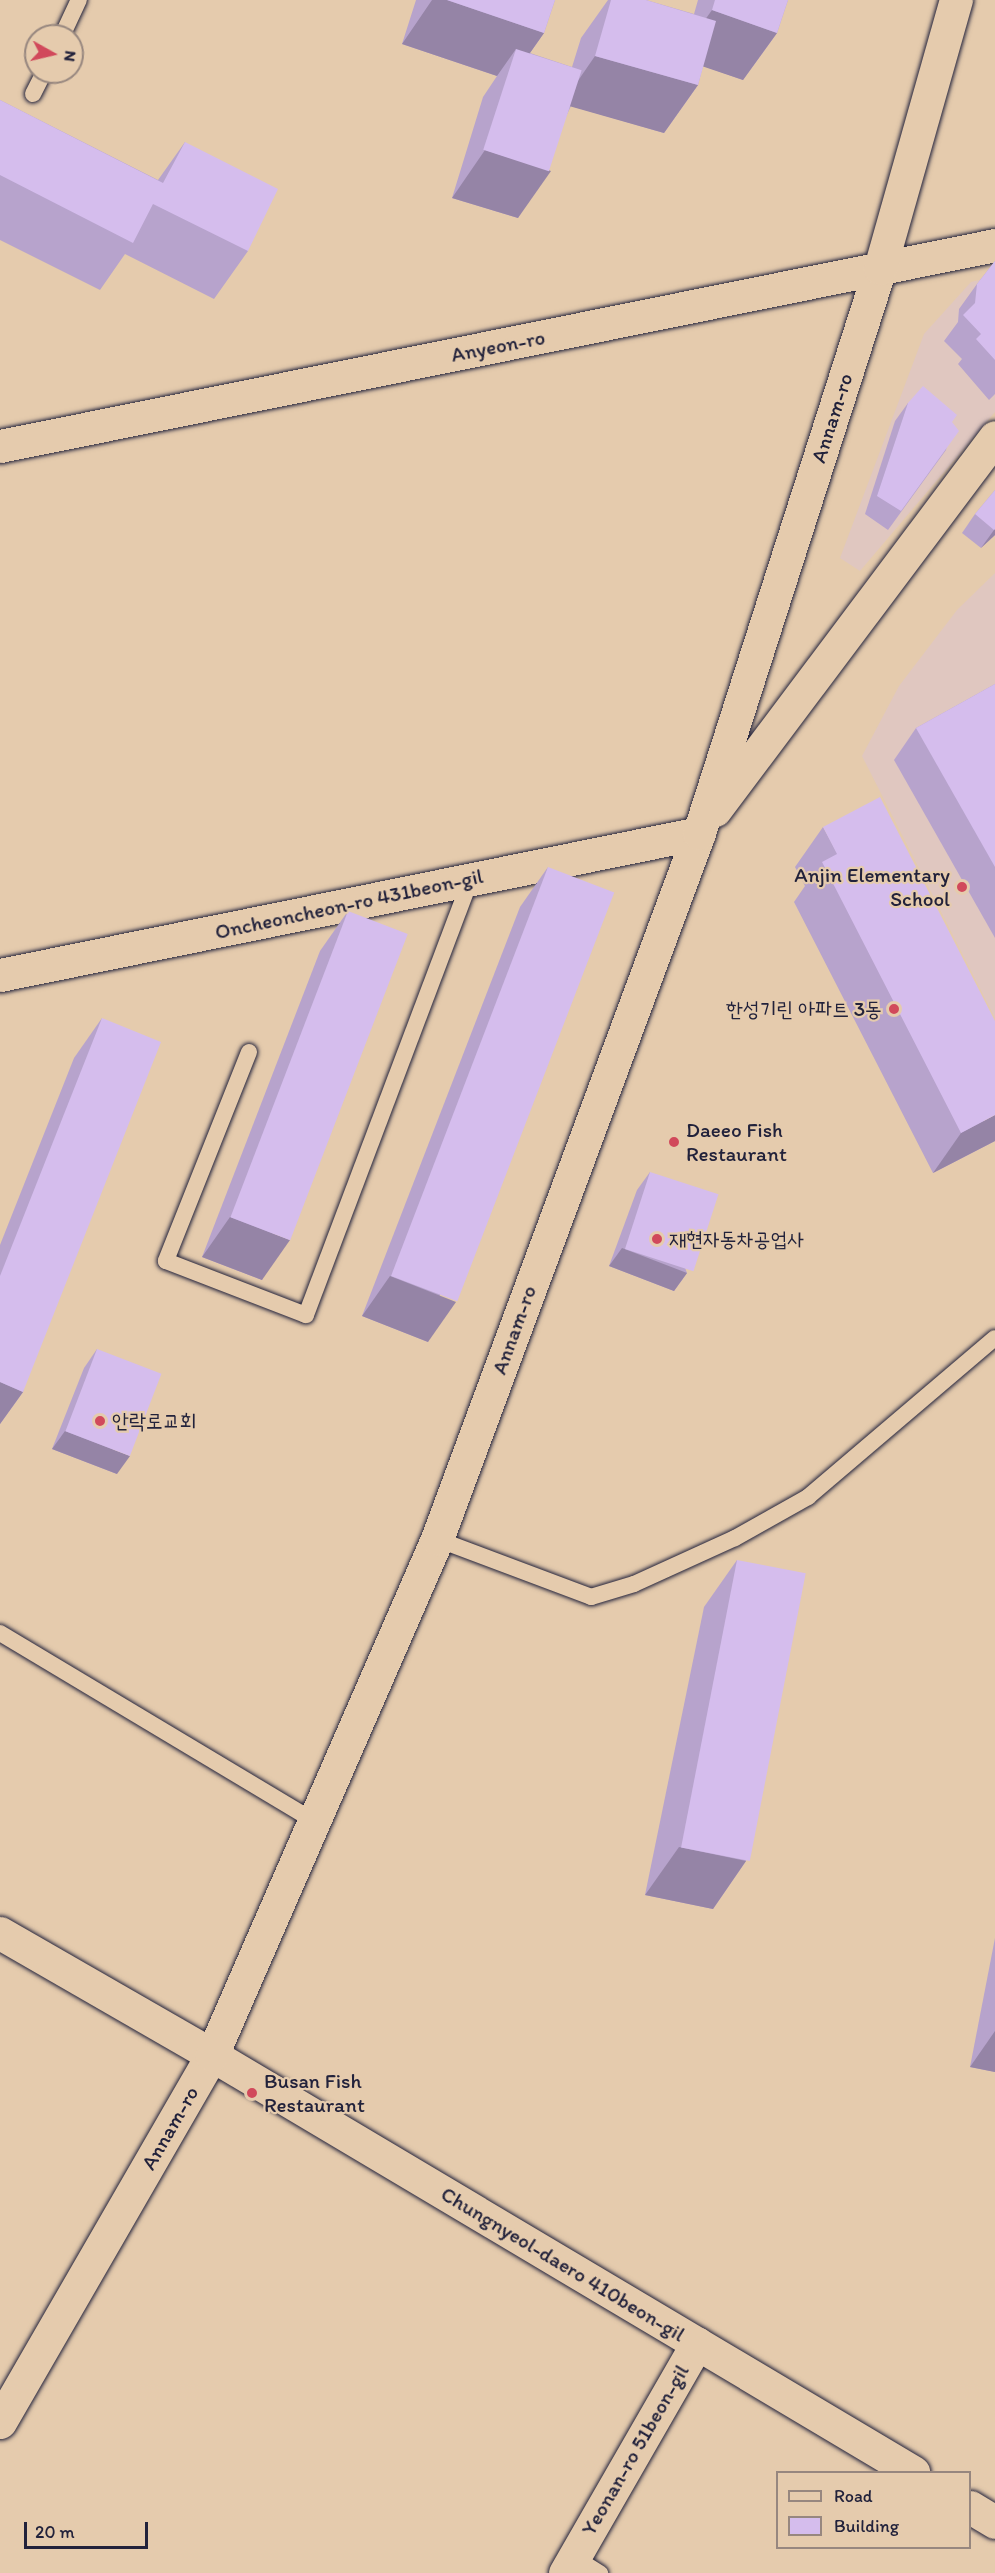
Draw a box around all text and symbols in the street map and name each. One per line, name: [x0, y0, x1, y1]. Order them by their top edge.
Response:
north arrow: [24, 24, 84, 84]
text: N: [60, 50, 80, 63]
street label: Anyeon-ro: [449, 325, 547, 367]
street label: Annam-ro: [806, 370, 858, 466]
place label: Anjin Elementary School: [795, 862, 950, 912]
street label: Oncheoncheon-ro 431beon-gil: [213, 863, 485, 945]
marker: Anjin Elementary School: [955, 880, 969, 894]
place label: 한성기린 아파트 3동: [726, 996, 882, 1022]
marker: 한성기린 아파트 3동: [887, 1002, 901, 1016]
place label: Daeeo Fish Restaurant: [686, 1117, 787, 1167]
marker: Daeeo Fish Restaurant: [667, 1135, 681, 1149]
place label: 재현자동차공업사: [669, 1226, 804, 1252]
marker: 재현자동차공업사: [650, 1232, 664, 1246]
street label: Annam-ro: [486, 1282, 542, 1378]
place label: 안락로교회: [112, 1408, 196, 1434]
marker: 안락로교회: [93, 1414, 107, 1428]
place label: Busan Fish Restaurant: [264, 2068, 365, 2118]
street label: Annam-ro: [136, 2082, 204, 2174]
marker: Busan Fish Restaurant: [245, 2086, 259, 2100]
street label: Chungnyeol-daero 410beon-gil: [437, 2181, 689, 2347]
street label: Yeonan-ro 51beon-gil: [576, 2360, 694, 2540]
legend: [776, 2471, 971, 2549]
text: Road: [834, 2485, 873, 2507]
scale bar: [27, 2510, 152, 2548]
text: Building: [834, 2515, 899, 2537]
text: 20 m: [35, 2521, 75, 2543]

